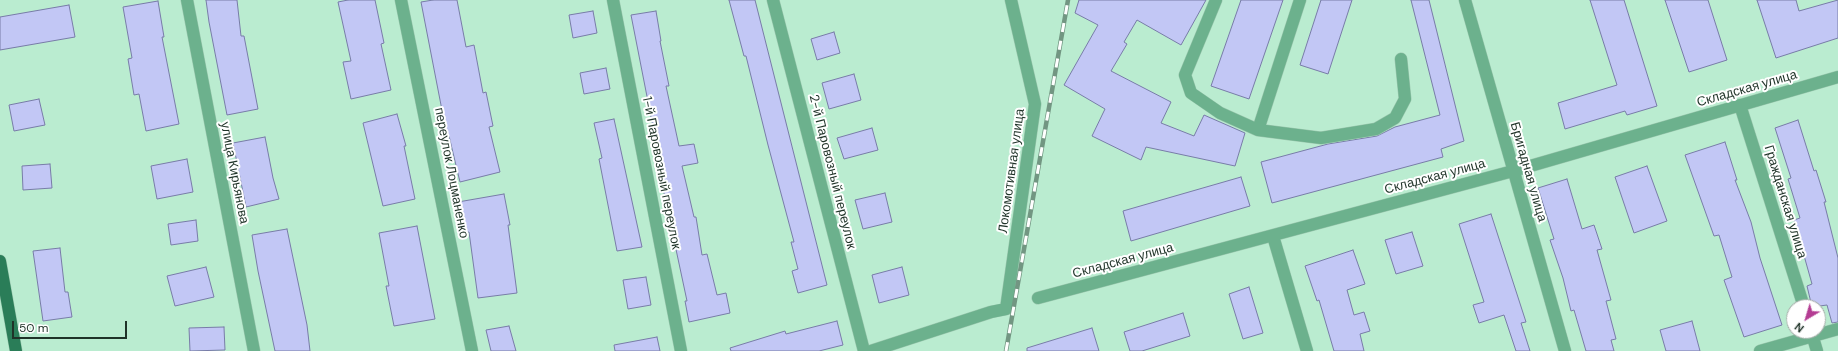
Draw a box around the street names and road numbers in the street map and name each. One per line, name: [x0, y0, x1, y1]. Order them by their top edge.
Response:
street label: Складская улица: [1695, 67, 1799, 111]
street label: 2-й Паровозный переулок: [805, 93, 859, 251]
street label: 1-й Паровозный переулок: [639, 95, 683, 251]
street label: переулок Лоцманенко: [431, 106, 471, 240]
street label: Локомотивная улица: [996, 108, 1028, 234]
street label: Бригадная улица: [1506, 120, 1550, 224]
street label: улица Кирьянова: [216, 121, 252, 225]
street label: Гражданская улица: [1760, 144, 1810, 260]
street label: Складская улица: [1383, 156, 1487, 198]
street label: Складская улица: [1071, 240, 1175, 282]

